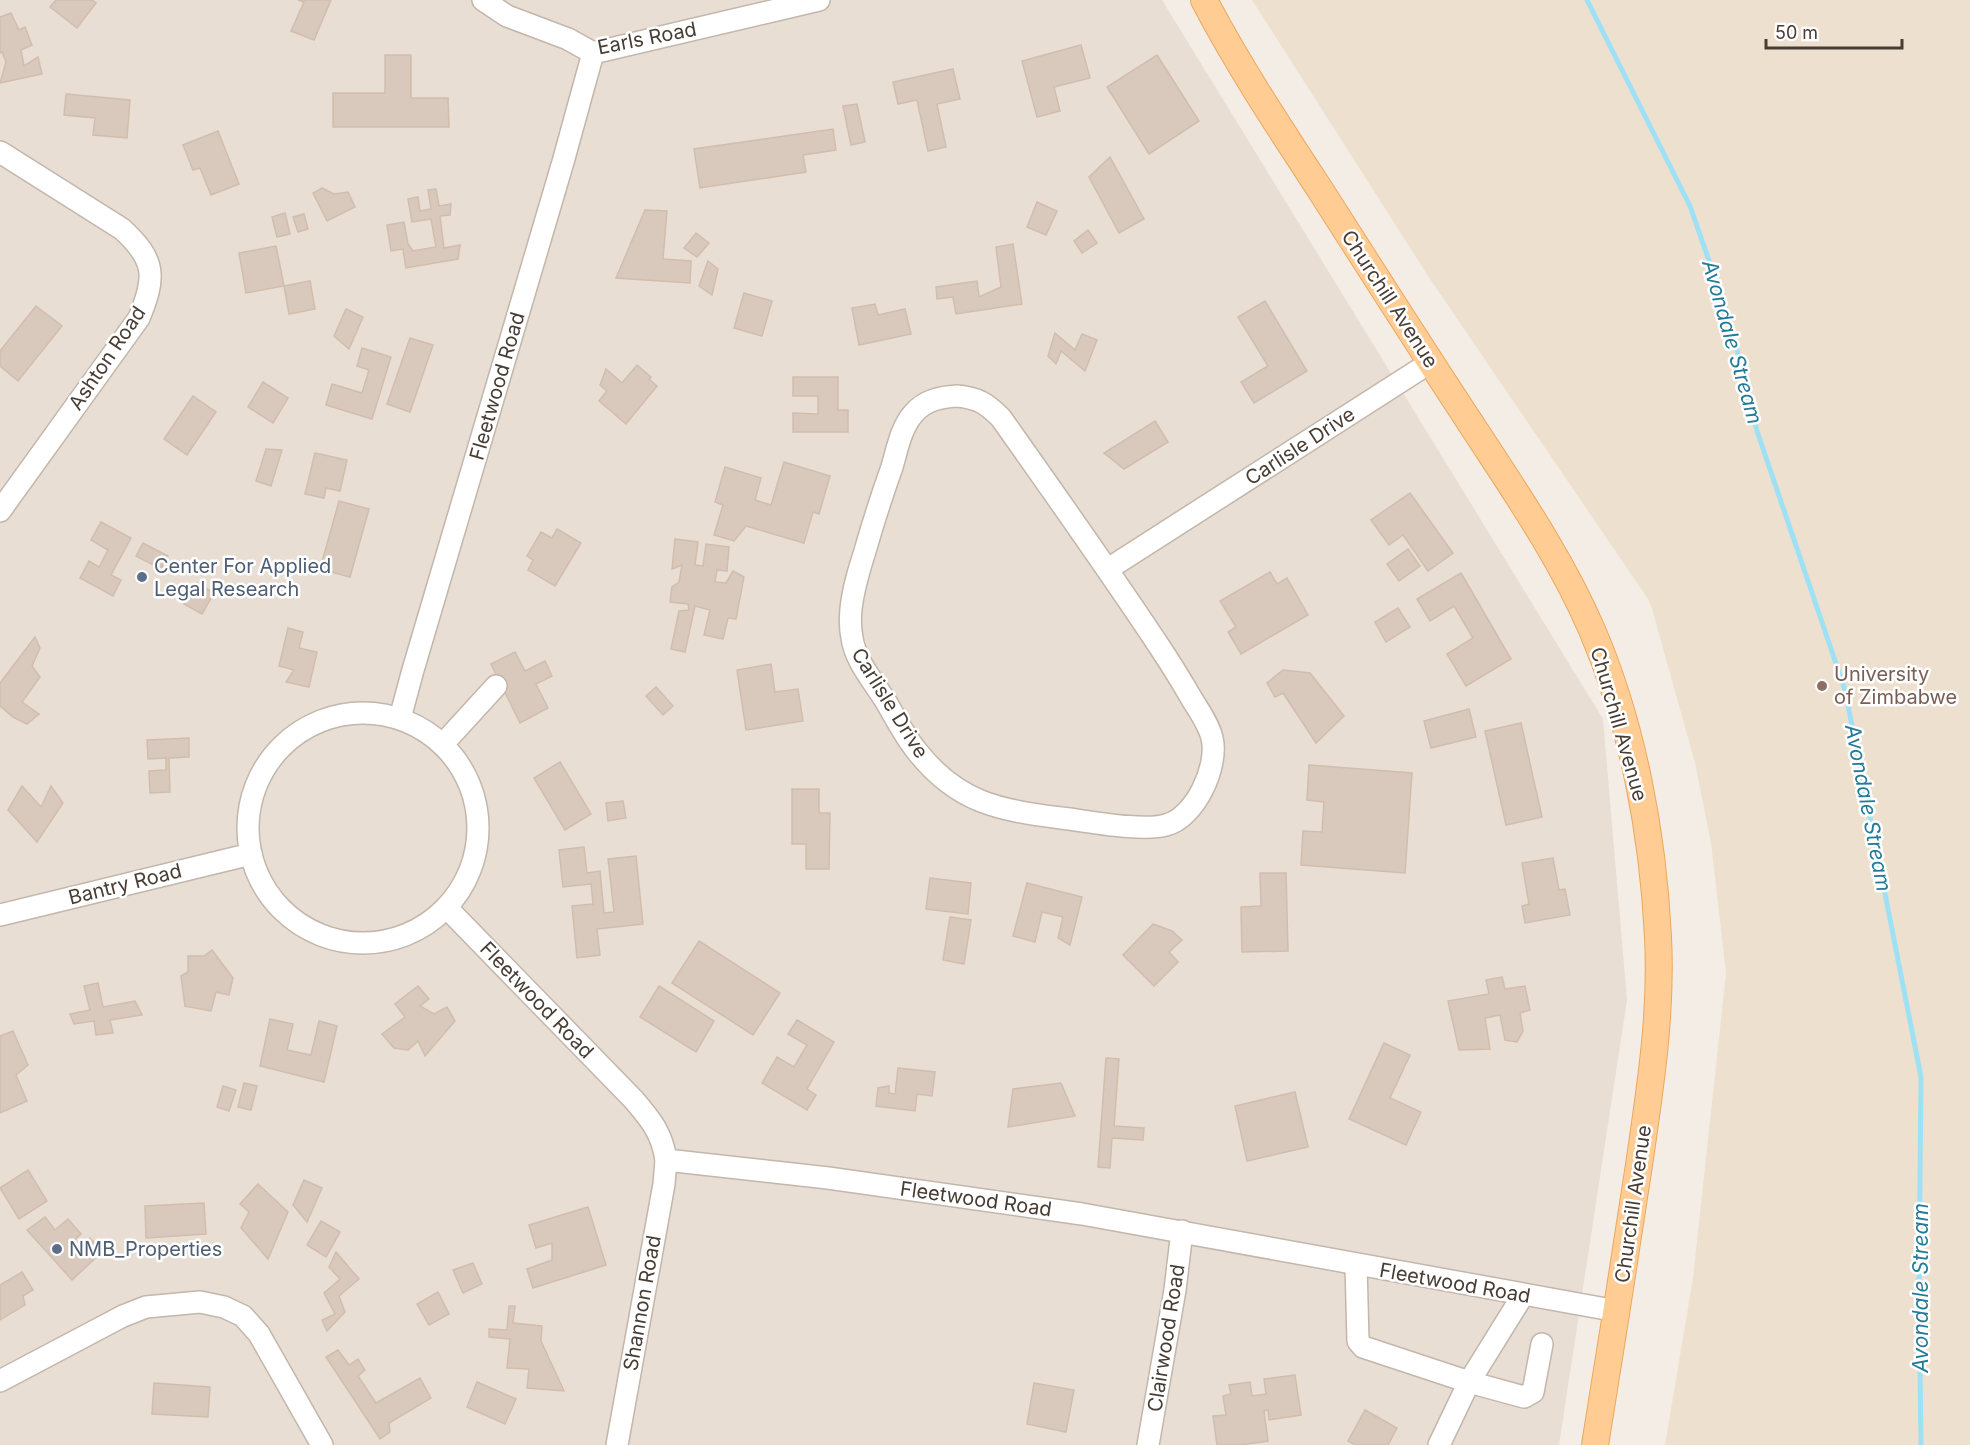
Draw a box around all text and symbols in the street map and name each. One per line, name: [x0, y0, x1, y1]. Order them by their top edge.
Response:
scale bar: [1766, 12, 1902, 50]
street label: Earls Road: [595, 17, 699, 59]
text: 50 m: [1775, 22, 1818, 43]
street label: Churchill Avenue: [1337, 226, 1443, 372]
water label: Avondale Stream: [1697, 256, 1768, 427]
street label: Ashton Road: [63, 301, 151, 415]
street label: Fleetwood Road: [464, 309, 530, 463]
street label: Carlisle Drive: [1241, 402, 1359, 490]
place label: Center For Applied Legal Research: [154, 554, 331, 601]
marker: Center For Applied Legal Research: [135, 570, 149, 584]
street label: Carlisle Drive: [847, 643, 933, 763]
street label: Churchill Avenue: [1586, 644, 1652, 804]
place label: University of Zimbabwe: [1834, 662, 1957, 709]
marker: University of Zimbabwe: [1815, 679, 1829, 693]
water label: Avondale Stream: [1840, 721, 1897, 894]
street label: Bantry Road: [66, 858, 184, 910]
street label: Fleetwood Road: [475, 937, 599, 1063]
street label: Churchill Avenue: [1610, 1124, 1656, 1284]
street label: Fleetwood Road: [899, 1176, 1053, 1222]
water label: Avondale Stream: [1908, 1203, 1933, 1374]
street label: Shannon Road: [618, 1233, 666, 1373]
place label: NMB_Properties: [69, 1237, 222, 1261]
marker: NMB_Properties: [50, 1242, 64, 1256]
street label: Fleetwood Road: [1378, 1258, 1532, 1308]
street label: Clairwood Road: [1142, 1262, 1190, 1414]

